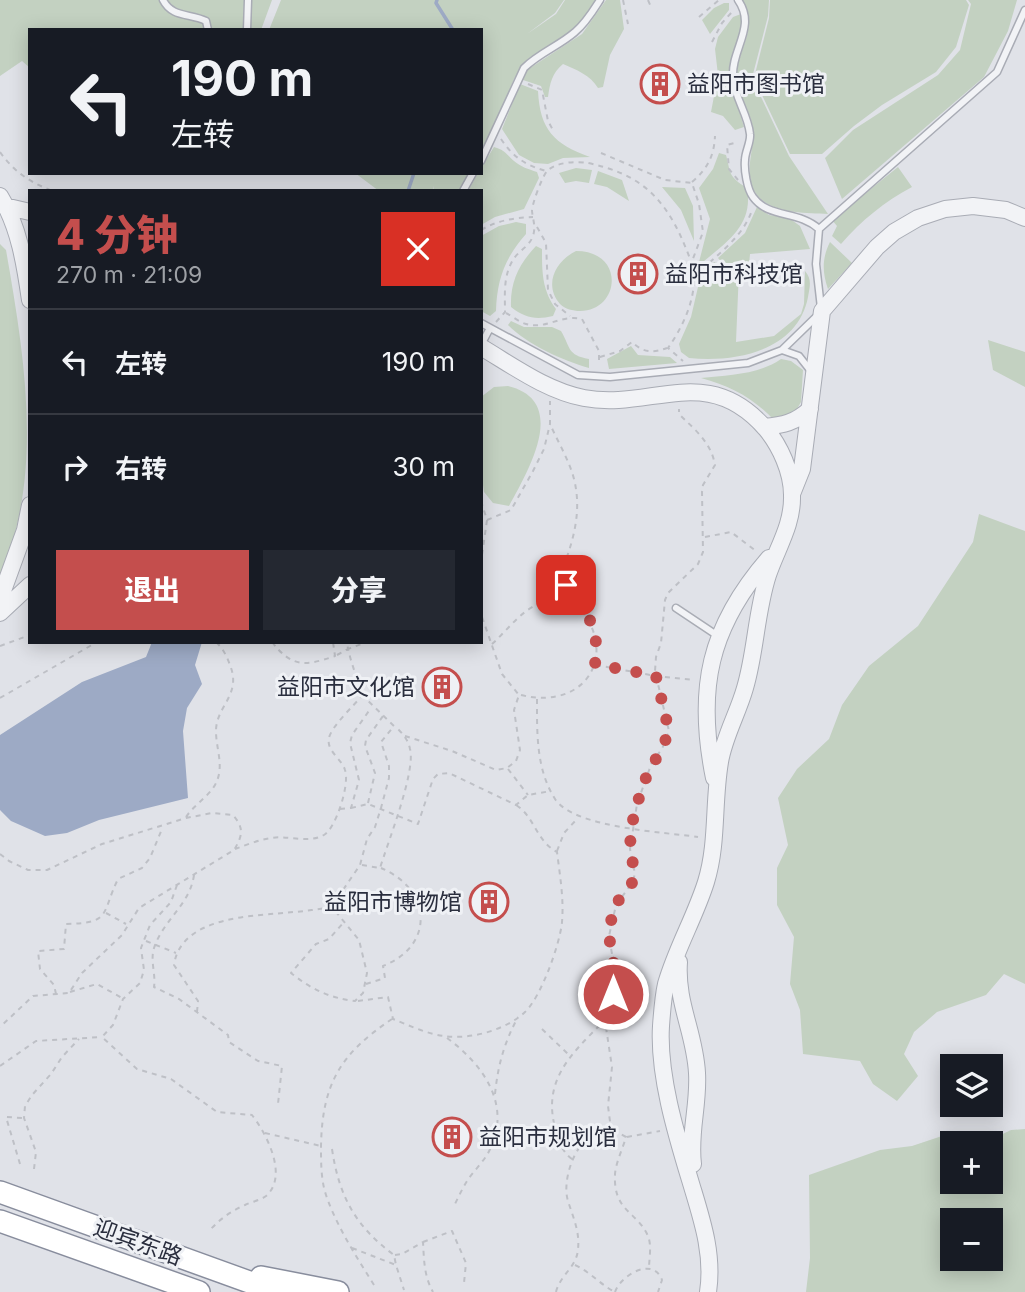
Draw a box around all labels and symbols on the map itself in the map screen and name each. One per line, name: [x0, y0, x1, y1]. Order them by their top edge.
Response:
building icon: 益阳市图书馆: [639, 63, 681, 105]
place label: 益阳市图书馆: [687, 70, 825, 98]
building icon: 益阳市科技馆: [617, 253, 659, 295]
place label: 益阳市科技馆: [665, 260, 803, 288]
pin: [536, 555, 596, 615]
building icon: 益阳市文化馆: [421, 666, 463, 708]
place label: 益阳市文化馆: [277, 673, 415, 701]
building icon: 益阳市博物馆: [468, 881, 510, 923]
place label: 益阳市博物馆: [324, 888, 462, 916]
position arrow: [576, 957, 650, 1031]
building icon: 益阳市规划馆: [431, 1116, 473, 1158]
place label: 益阳市规划馆: [479, 1123, 617, 1151]
street label: 迎宾东路: [90, 1213, 186, 1271]

